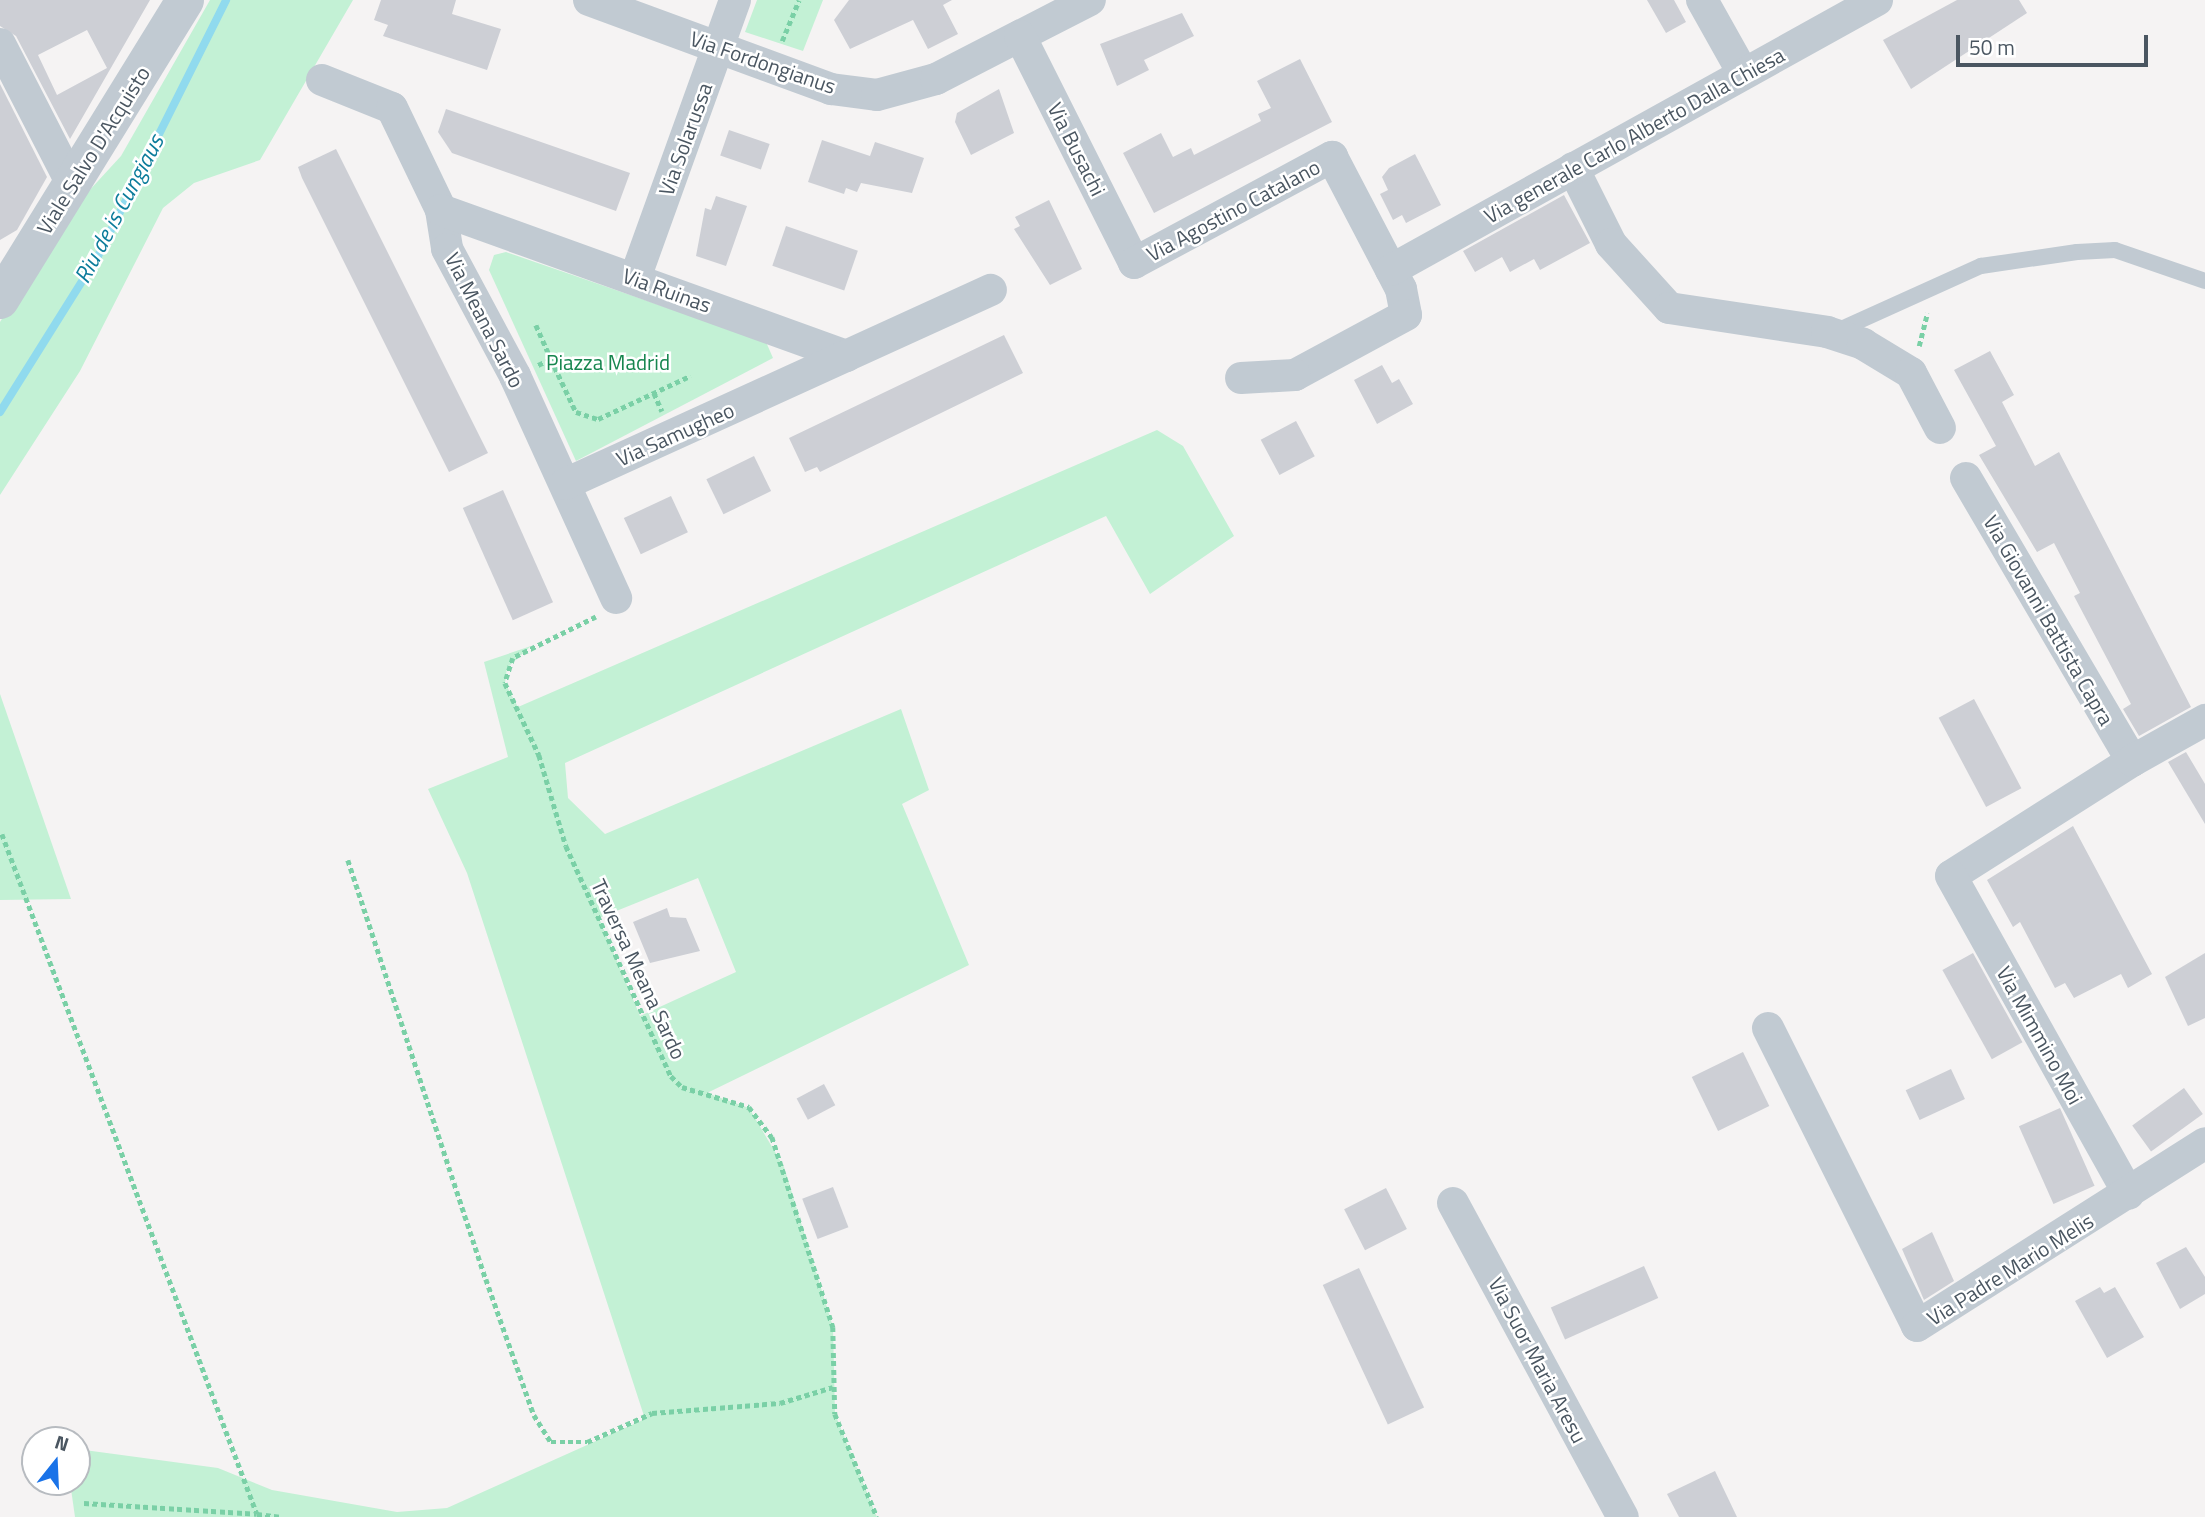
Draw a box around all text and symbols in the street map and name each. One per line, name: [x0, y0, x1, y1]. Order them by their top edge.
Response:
scale bar: [1960, 21, 2152, 65]
street label: Via Fordongianus: [687, 25, 839, 99]
text: 50 m: [1969, 31, 2015, 63]
street label: Via generale Carlo Alberto Dalla Chiesa: [1479, 42, 1789, 228]
street label: Viale Salvo D'Acquisto: [31, 61, 155, 239]
street label: Via Solarussa: [653, 79, 717, 199]
street label: Via Busachi: [1043, 98, 1111, 200]
water label: Riu de is Cungiaus: [68, 130, 170, 288]
street label: Via Agostino Catalano: [1142, 154, 1324, 266]
street label: Via Meana Sardo: [440, 248, 530, 392]
street label: Via Ruinas: [619, 262, 715, 318]
park label: Piazza Madrid: [546, 349, 670, 375]
street label: Via Samugheo: [612, 397, 738, 471]
street label: Via Giovanni Battista Capra: [1978, 510, 2120, 730]
street label: Traversa Meana Sardo: [586, 875, 692, 1063]
street label: Via Mimmino Moi: [1992, 961, 2088, 1109]
street label: Via Padre Mario Melis: [1922, 1208, 2098, 1330]
street label: Via Suor Maria Aresu: [1484, 1273, 1592, 1447]
north arrow: [21, 1426, 91, 1496]
text: N: [51, 1427, 73, 1458]

